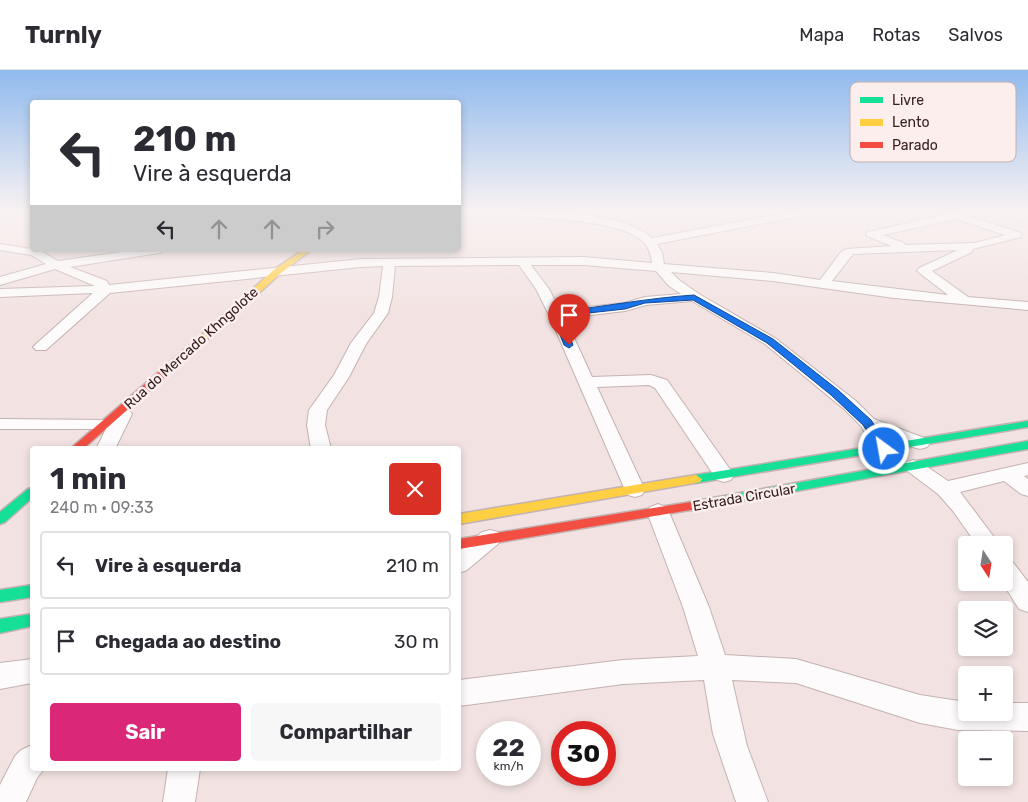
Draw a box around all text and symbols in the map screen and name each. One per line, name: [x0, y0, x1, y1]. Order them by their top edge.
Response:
text: Turnly: [25, 21, 102, 49]
text: Mapa: [799, 24, 844, 46]
text: Rotas: [872, 24, 920, 46]
text: Salvos: [948, 24, 1003, 46]
legend: [850, 82, 1016, 162]
text: Livre: [892, 92, 924, 109]
text: Lento: [892, 114, 929, 131]
text: 210 m: [133, 118, 236, 160]
icon: left: [50, 120, 115, 185]
text: Parado: [892, 137, 938, 154]
text: Vire à esquerda: [133, 160, 292, 187]
icon: left: [152, 215, 180, 243]
icon: ahead: [205, 215, 233, 243]
icon: ahead: [258, 215, 286, 243]
icon: right: [311, 215, 339, 243]
street label: Rua do Mercado Khngolote: [121, 284, 262, 413]
pin: [548, 294, 590, 345]
icon: arrive: [555, 301, 583, 329]
position arrow: [857, 422, 909, 474]
text: 1 min: [50, 461, 127, 497]
button: close: [389, 463, 441, 515]
street label: Estrada Circular: [691, 480, 797, 515]
text: 240 m · 09:33: [50, 498, 154, 517]
north arrow: [958, 536, 1012, 591]
map controls: [958, 536, 1013, 786]
icon: left: [52, 551, 80, 579]
text: Vire à esquerda: [95, 554, 242, 577]
text: 210 m: [386, 554, 439, 577]
button: layers: [958, 601, 1013, 656]
icon: arrive: [52, 627, 80, 655]
text: Chegada ao destino: [95, 630, 281, 653]
text: 30 m: [394, 630, 439, 653]
button: +: [958, 666, 1013, 721]
button: Sair: [50, 703, 241, 761]
button: Compartilhar: [251, 703, 441, 761]
speed limit sign: 30: [551, 721, 616, 786]
button: −: [958, 731, 1013, 786]
text: 22: [492, 733, 525, 762]
text: km/h: [494, 759, 523, 773]

